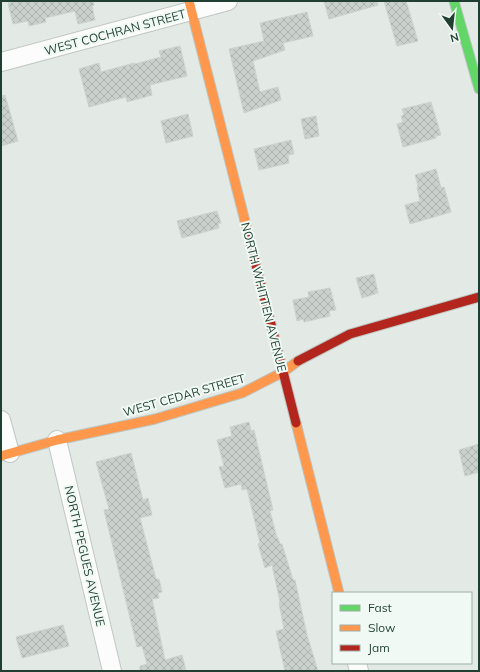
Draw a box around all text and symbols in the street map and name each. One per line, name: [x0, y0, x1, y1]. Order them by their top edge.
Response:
street label: WEST COCHRAN STREET: [43, 6, 188, 58]
north arrow: [432, 8, 472, 48]
text: N: [449, 30, 460, 45]
street label: NORTH WHITTEN AVENUE: [238, 221, 290, 373]
street label: WEST CEDAR STREET: [121, 370, 248, 420]
street label: NORTH PEGUES AVENUE: [61, 484, 109, 628]
legend: [332, 592, 472, 664]
text: Fast: [368, 600, 392, 615]
text: Slow: [368, 620, 396, 635]
text: Jam: [368, 640, 390, 655]

